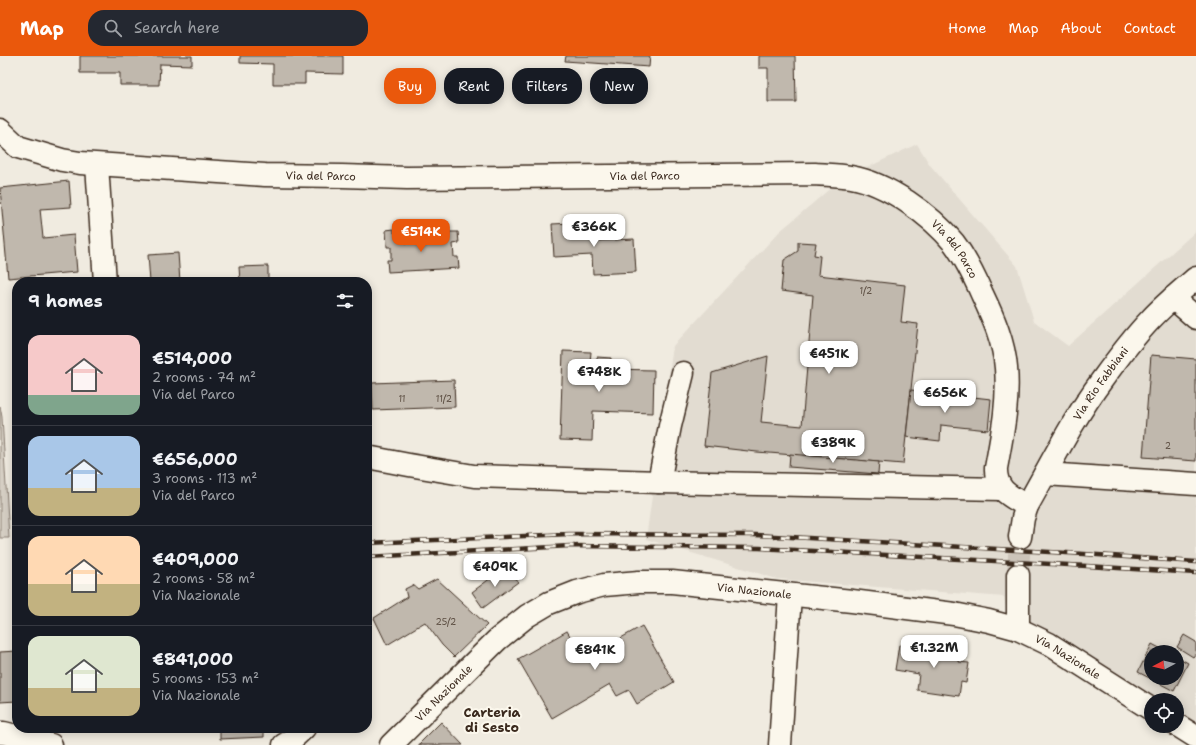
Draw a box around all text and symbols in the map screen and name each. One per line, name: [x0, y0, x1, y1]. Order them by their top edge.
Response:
search box: [88, 10, 368, 46]
text: Map: [20, 16, 64, 41]
icon: search: [102, 17, 124, 39]
text: Search here: [134, 18, 220, 38]
text: Home: [948, 19, 987, 37]
text: Map: [1009, 19, 1039, 37]
text: About: [1061, 19, 1102, 37]
text: Contact: [1124, 19, 1176, 37]
chip: Buy: [384, 68, 436, 104]
chip: Rent: [444, 68, 504, 104]
chip: Filters: [512, 68, 582, 104]
chip: New: [590, 68, 648, 104]
street label: Via del Parco: [286, 168, 356, 184]
street label: Via del Parco: [610, 168, 680, 184]
pin: €366K: [566, 214, 622, 248]
street label: Via del Parco: [928, 216, 981, 281]
text: €366K: [571, 218, 617, 235]
pin: €514K: [393, 219, 449, 253]
text: €514K: [401, 223, 441, 240]
house number: 1/2: [860, 285, 872, 297]
text: 9 homes: [28, 290, 103, 312]
icon: filters: [334, 290, 356, 312]
pin: €451K: [801, 341, 857, 375]
street label: Via Rio Fabbiani: [1070, 344, 1132, 423]
text: €451K: [809, 345, 849, 362]
text: €514,000: [152, 347, 232, 369]
icon: home: [60, 351, 108, 399]
pin: €748K: [571, 359, 627, 393]
text: €748K: [577, 363, 621, 380]
text: 2 rooms · 74 m²: [152, 369, 256, 386]
pin: €656K: [917, 380, 973, 414]
text: €656K: [923, 384, 967, 401]
text: Via del Parco: [152, 386, 235, 403]
house number: 11: [398, 393, 406, 405]
house number: 11/2: [436, 393, 452, 405]
pin: €389K: [805, 430, 861, 464]
text: €389K: [810, 434, 856, 451]
house number: 2: [1165, 440, 1171, 452]
text: €656,000: [152, 448, 238, 470]
icon: home: [60, 452, 108, 500]
text: 3 rooms · 113 m²: [152, 470, 257, 487]
text: Via del Parco: [152, 487, 235, 504]
text: €409,000: [152, 548, 239, 570]
icon: home: [60, 552, 108, 600]
pin: €409K: [467, 554, 523, 588]
text: €409K: [472, 558, 518, 575]
text: 2 rooms · 58 m²: [152, 570, 255, 587]
street label: Via Nazionale: [716, 579, 792, 602]
text: Via Nazionale: [152, 587, 240, 604]
house number: 25/2: [436, 616, 456, 628]
street label: Via Nazionale: [1032, 631, 1104, 683]
pin: €1.32M: [901, 635, 967, 669]
pin: €841K: [567, 637, 623, 671]
text: €1.32M: [910, 639, 958, 656]
text: €841K: [574, 641, 616, 658]
north arrow: [1144, 645, 1184, 685]
map controls: [1144, 645, 1184, 733]
text: €841,000: [152, 648, 233, 670]
icon: home: [60, 652, 108, 700]
street label: Via Nazionale: [412, 661, 475, 725]
text: 5 rooms · 153 m²: [152, 670, 259, 687]
text: Via Nazionale: [152, 687, 240, 704]
button: locate: [1144, 693, 1184, 733]
district label: Carteria di Sesto: [464, 704, 521, 736]

